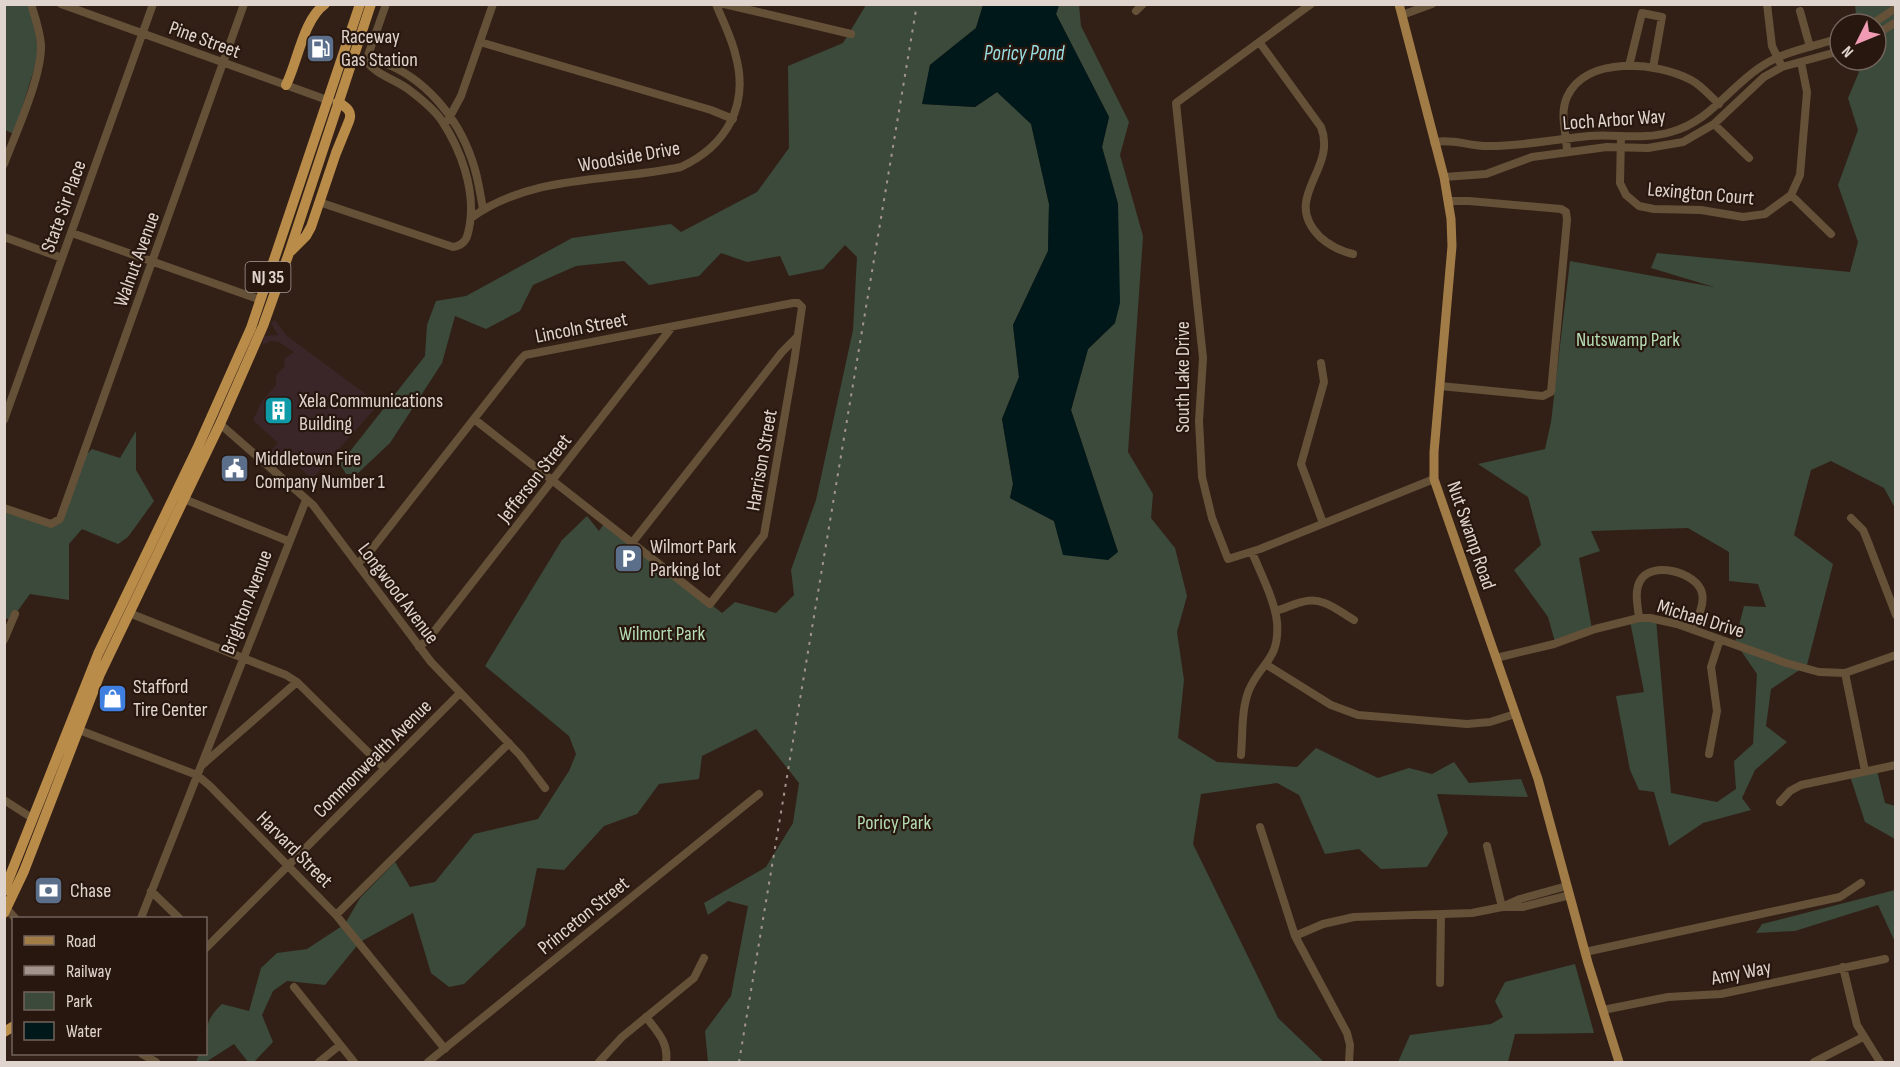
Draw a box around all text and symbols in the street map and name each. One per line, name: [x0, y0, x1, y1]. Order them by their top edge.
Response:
north arrow: [1828, 12, 1888, 72]
street label: Pine Street: [166, 16, 244, 64]
place label: Raceway Gas Station: [341, 25, 418, 72]
fuel station icon: Raceway Gas Station: [304, 32, 336, 64]
water label: Poricy Pond: [984, 41, 1066, 66]
text: N: [1838, 42, 1858, 61]
street label: Loch Arbor Way: [1562, 104, 1667, 136]
street label: Woodside Drive: [576, 136, 682, 178]
street label: State Sir Place: [36, 157, 92, 256]
street label: Lexington Court: [1647, 177, 1755, 211]
street label: Walnut Avenue: [109, 209, 165, 310]
road number: NJ 35: [246, 262, 290, 292]
street label: Lincoln Street: [533, 307, 629, 349]
street label: South Lake Drive: [1171, 321, 1195, 433]
park label: Nutswamp Park: [1576, 328, 1680, 352]
place label: Xela Communications Building: [298, 389, 443, 436]
building icon: Xela Communications Building: [262, 395, 294, 427]
street label: Harrison Street: [741, 408, 783, 513]
street label: Jefferson Street: [492, 429, 577, 529]
place label: Middletown Fire Company Number 1: [255, 447, 385, 494]
public building icon: Middletown Fire Company Number 1: [218, 453, 250, 485]
street label: Nut Swamp Road: [1441, 478, 1501, 593]
place label: Wilmort Park Parking lot: [650, 535, 736, 582]
street label: Longwood Avenue: [352, 538, 444, 649]
parking icon: Wilmort Park Parking lot: [613, 542, 645, 574]
street label: Brighton Avenue: [216, 547, 278, 658]
street label: Michael Drive: [1654, 594, 1747, 644]
park label: Wilmort Park: [619, 622, 705, 646]
place label: Stafford Tire Center: [133, 675, 208, 722]
shop icon: Stafford Tire Center: [96, 682, 128, 714]
street label: Commonwealth Avenue: [308, 694, 437, 823]
street label: Harvard Street: [251, 807, 337, 893]
park label: Poricy Park: [857, 811, 931, 835]
street label: Princeton Street: [533, 872, 634, 960]
bank icon: Chase: [33, 874, 65, 906]
place label: Chase: [70, 879, 111, 903]
legend: [12, 917, 207, 1055]
text: Road: [66, 931, 96, 952]
street label: Amy Way: [1708, 955, 1773, 991]
text: Railway: [66, 961, 111, 982]
text: Park: [66, 991, 92, 1012]
text: Water: [66, 1021, 102, 1042]

